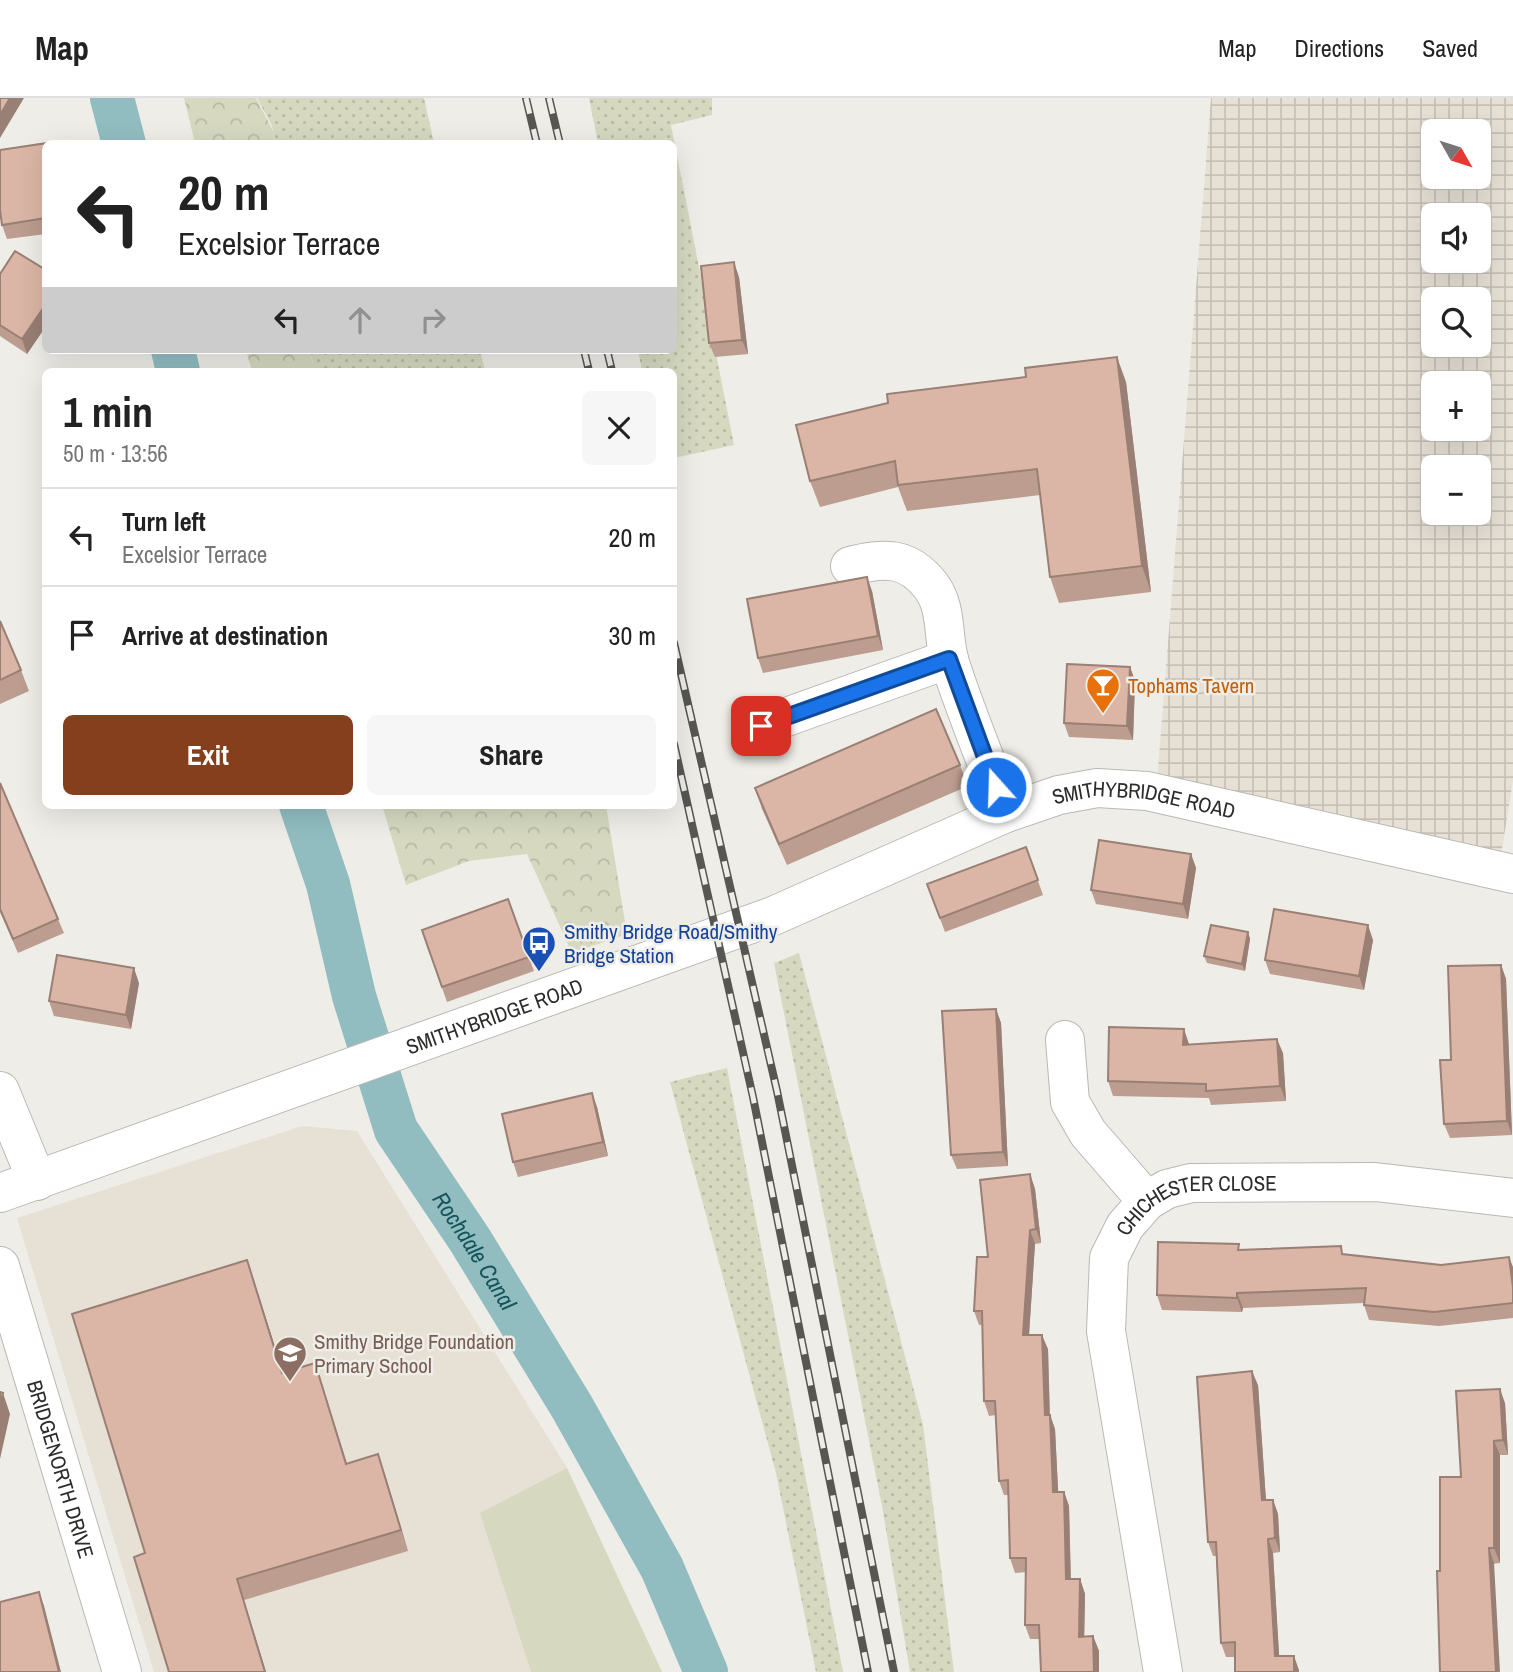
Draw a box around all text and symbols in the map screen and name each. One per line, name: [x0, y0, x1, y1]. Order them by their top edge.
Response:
text: Map: [35, 26, 89, 70]
text: Map: [1218, 32, 1256, 64]
text: Directions: [1294, 32, 1384, 64]
text: Saved: [1422, 32, 1478, 64]
north arrow: [1421, 119, 1491, 189]
map controls: [1421, 119, 1491, 525]
text: 20 m: [178, 159, 270, 225]
icon: left: [63, 168, 154, 259]
button: sound: [1421, 203, 1491, 273]
text: Excelsior Terrace: [178, 222, 380, 265]
button: search: [1421, 287, 1491, 357]
icon: left: [268, 301, 306, 339]
icon: ahead: [341, 301, 379, 339]
icon: right: [414, 301, 452, 339]
button: +: [1421, 371, 1491, 441]
text: 1 min: [63, 384, 153, 440]
button: close: [582, 391, 656, 465]
text: 50 m · 13:56: [63, 438, 168, 469]
button: −: [1421, 455, 1491, 525]
text: Turn left: [122, 504, 206, 539]
icon: left: [63, 518, 101, 556]
text: 20 m: [609, 520, 656, 555]
text: Excelsior Terrace: [122, 539, 267, 570]
icon: arrive: [63, 616, 101, 654]
text: Arrive at destination: [122, 618, 328, 653]
text: 30 m: [609, 618, 656, 653]
bar icon: Tophams Tavern: [1084, 666, 1122, 715]
place label: Tophams Tavern: [1128, 671, 1254, 700]
pin: [731, 696, 791, 756]
icon: arrive: [742, 707, 780, 745]
button: Exit: [63, 715, 353, 795]
button: Share: [367, 715, 656, 795]
position arrow: [959, 750, 1033, 824]
street label: SMITHYBRIDGE ROAD: [1048, 773, 1238, 825]
place label: Smithy Bridge Road/Smithy Bridge Station: [564, 917, 778, 970]
bus stop icon: Smithy Bridge Road/Smithy Bridge Station: [520, 924, 558, 973]
street label: SMITHYBRIDGE ROAD: [402, 971, 587, 1061]
street label: CHICHESTER CLOSE: [1108, 1168, 1277, 1240]
water label: Rochdale Canal: [426, 1185, 525, 1316]
place label: Smithy Bridge Foundation Primary School: [314, 1327, 514, 1380]
school or university icon: Smithy Bridge Foundation Primary School: [271, 1334, 309, 1383]
street label: BRIDGENORTH DRIVE: [21, 1377, 101, 1562]

